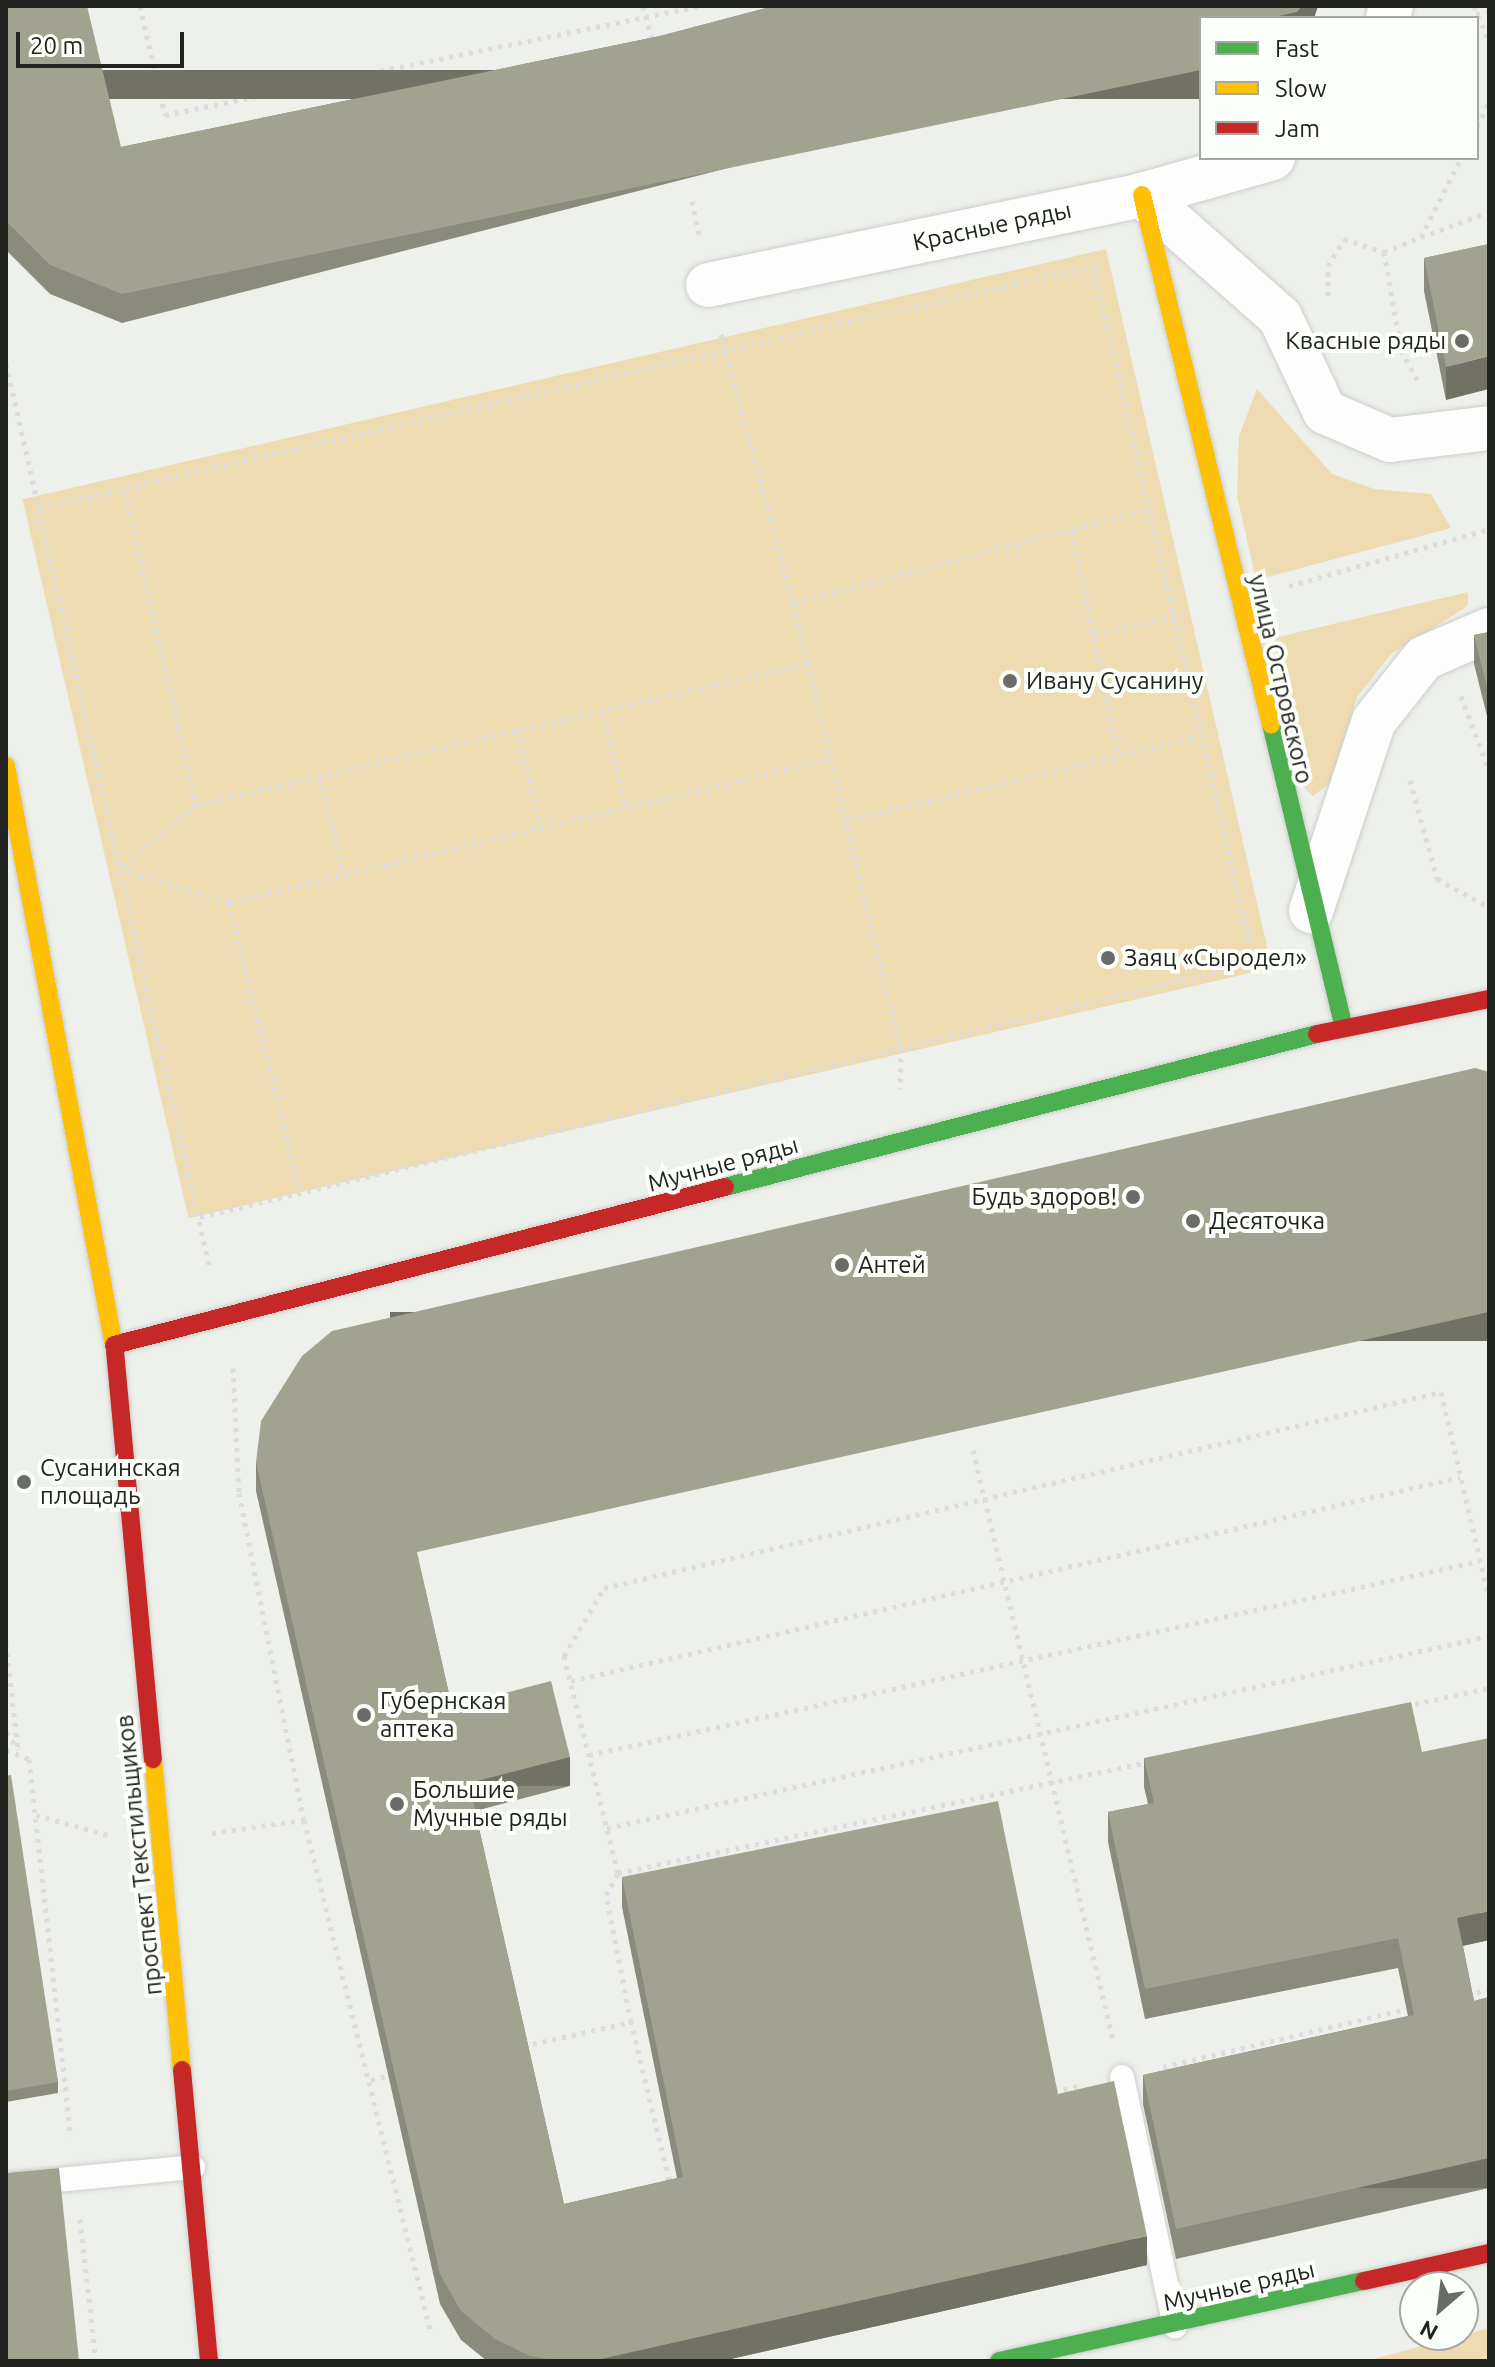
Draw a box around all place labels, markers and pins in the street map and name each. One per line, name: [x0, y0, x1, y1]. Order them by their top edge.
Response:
place label: Квасные ряды: [1285, 327, 1446, 355]
marker: Квасные ряды: [1453, 332, 1471, 350]
place label: Ивану Сусанину: [1026, 667, 1203, 695]
marker: Ивану Сусанину: [1001, 672, 1019, 690]
place label: Заяц «Сыродел»: [1124, 944, 1307, 972]
marker: Заяц «Сыродел»: [1099, 949, 1117, 967]
place label: Будь здоров!: [972, 1183, 1117, 1211]
marker: Будь здоров!: [1124, 1188, 1142, 1206]
place label: Десяточка: [1209, 1207, 1325, 1235]
marker: Десяточка: [1184, 1212, 1202, 1230]
place label: Антей: [858, 1251, 926, 1279]
marker: Антей: [833, 1256, 851, 1274]
place label: Сусанинская площадь: [40, 1454, 181, 1510]
marker: Сусанинская площадь: [15, 1473, 33, 1491]
place label: Губернская аптека: [380, 1687, 506, 1743]
marker: Губернская аптека: [355, 1706, 373, 1724]
place label: Большие Мучные ряды: [413, 1776, 567, 1832]
marker: Большие Мучные ряды: [388, 1795, 406, 1813]

